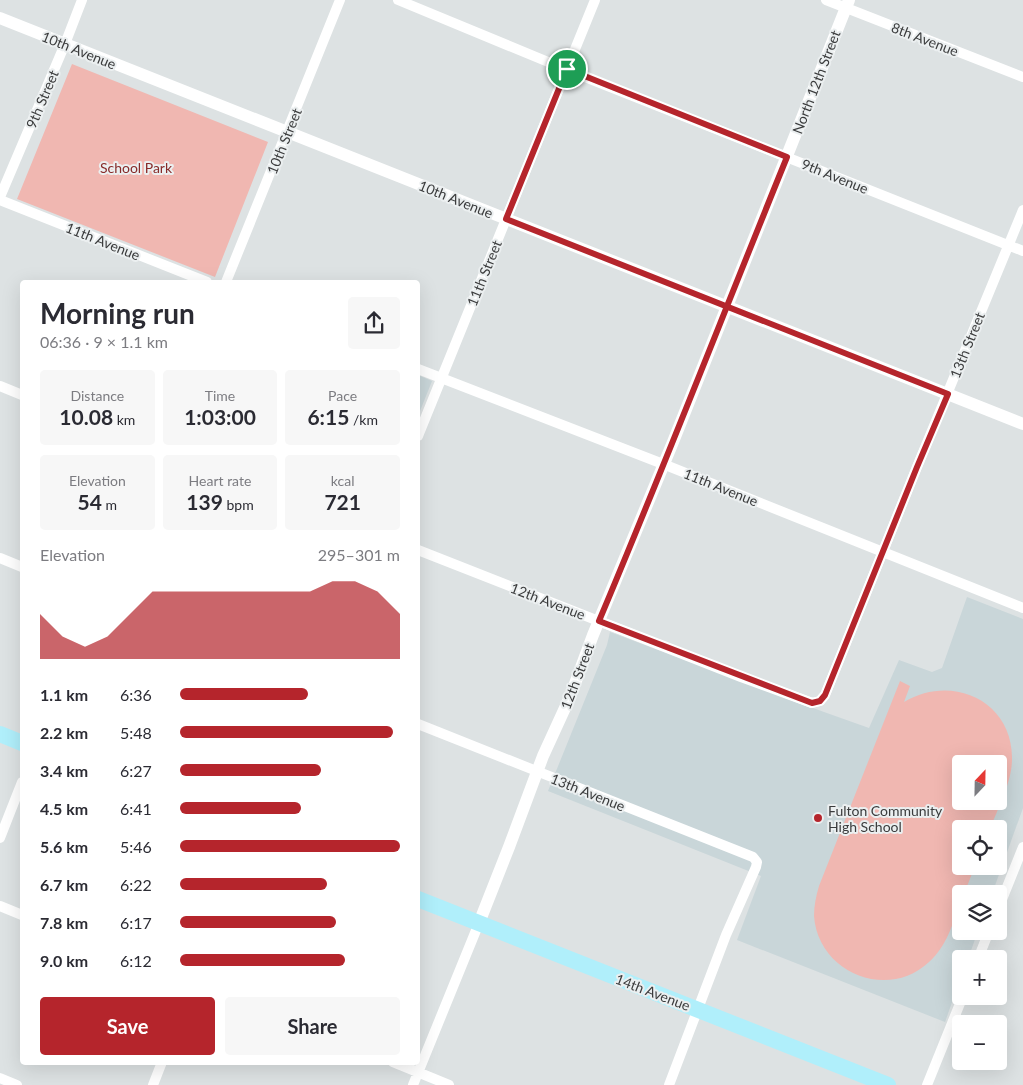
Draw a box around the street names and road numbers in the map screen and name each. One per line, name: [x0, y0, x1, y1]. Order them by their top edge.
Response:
street label: 8th Avenue: [889, 18, 961, 60]
street label: 10th Avenue: [39, 27, 119, 73]
street label: North 12th Street: [788, 28, 844, 136]
street label: 9th Street: [22, 67, 62, 131]
street label: 10th Street: [263, 106, 305, 176]
street label: 9th Avenue: [799, 155, 871, 197]
street label: 10th Avenue: [416, 176, 496, 222]
street label: 11th Avenue: [63, 218, 143, 264]
street label: 11th Street: [463, 238, 505, 308]
street label: 13th Street: [946, 310, 988, 380]
street label: 11th Avenue: [681, 464, 761, 510]
street label: 12th Avenue: [508, 579, 588, 623]
street label: 12th Street: [557, 640, 597, 712]
street label: 13th Avenue: [548, 769, 628, 815]
street label: 14th Avenue: [613, 970, 693, 1014]

